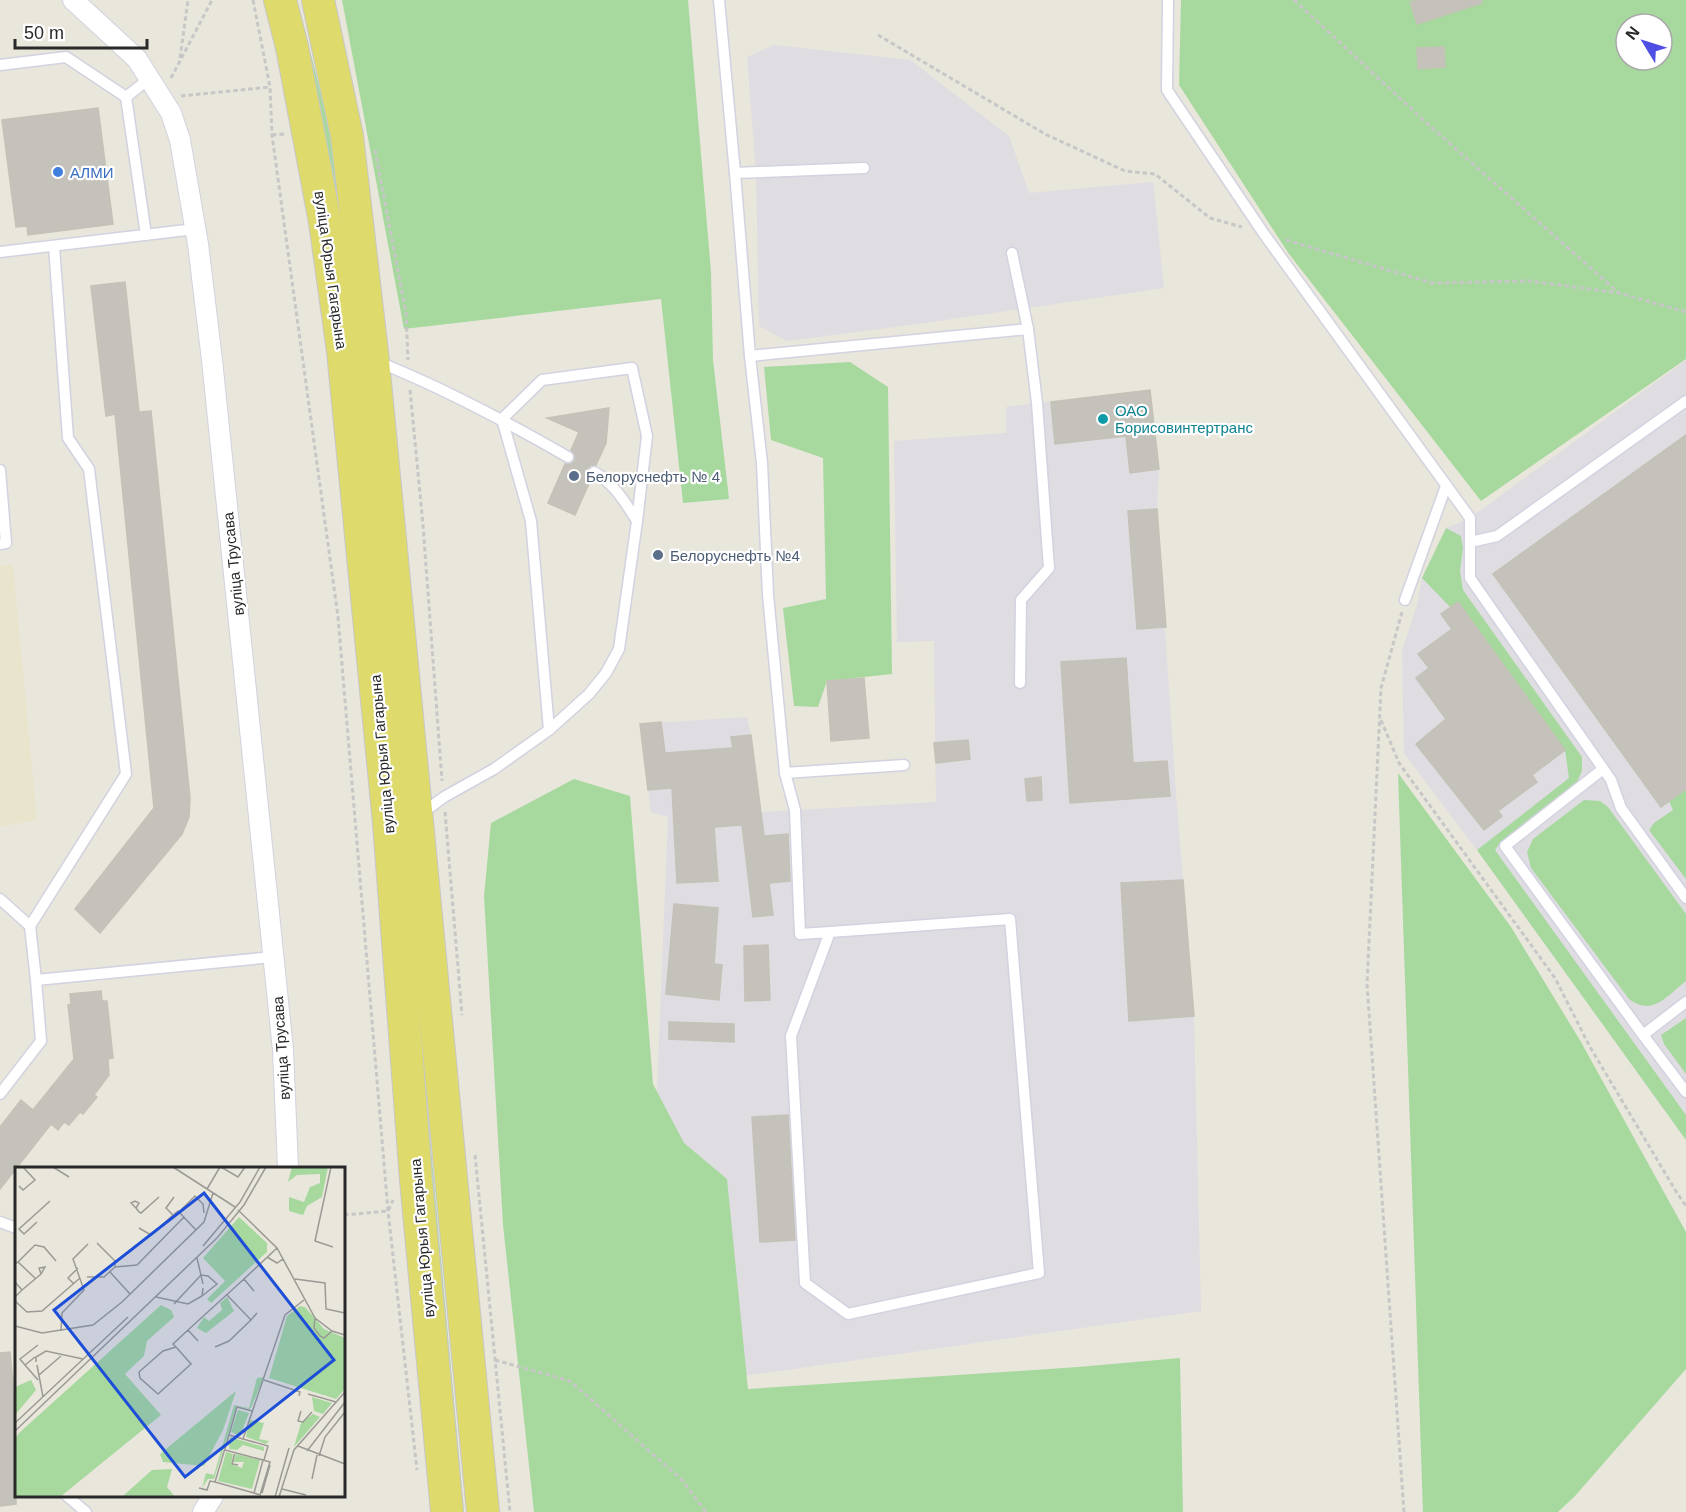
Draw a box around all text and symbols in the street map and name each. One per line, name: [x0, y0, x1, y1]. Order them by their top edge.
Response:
scale bar: [15, 12, 147, 50]
north arrow: [1614, 12, 1674, 72]
text: 50 m: [24, 23, 64, 43]
text: N: [1622, 23, 1643, 43]
place label: АЛМИ: [70, 164, 113, 181]
marker: АЛМИ: [51, 165, 65, 179]
street label: вуліца Юрыя Гагарына: [311, 190, 351, 351]
place label: ОАО Борисовинтертранс: [1115, 402, 1253, 436]
marker: ОАО Борисовинтертранс: [1096, 412, 1110, 426]
place label: Белоруснефть № 4: [586, 468, 720, 485]
marker: Белоруснефть № 4: [567, 469, 581, 483]
street label: вуліца Трусава: [219, 511, 247, 617]
place label: Белоруснефть №4: [670, 547, 800, 564]
marker: Белоруснефть №4: [651, 548, 665, 562]
street label: вуліца Юрыя Гагарына: [367, 673, 397, 834]
street label: вуліца Трусава: [269, 995, 293, 1100]
street label: вуліца Юрыя Гагарына: [407, 1157, 437, 1318]
inset map: [15, 1167, 345, 1497]

